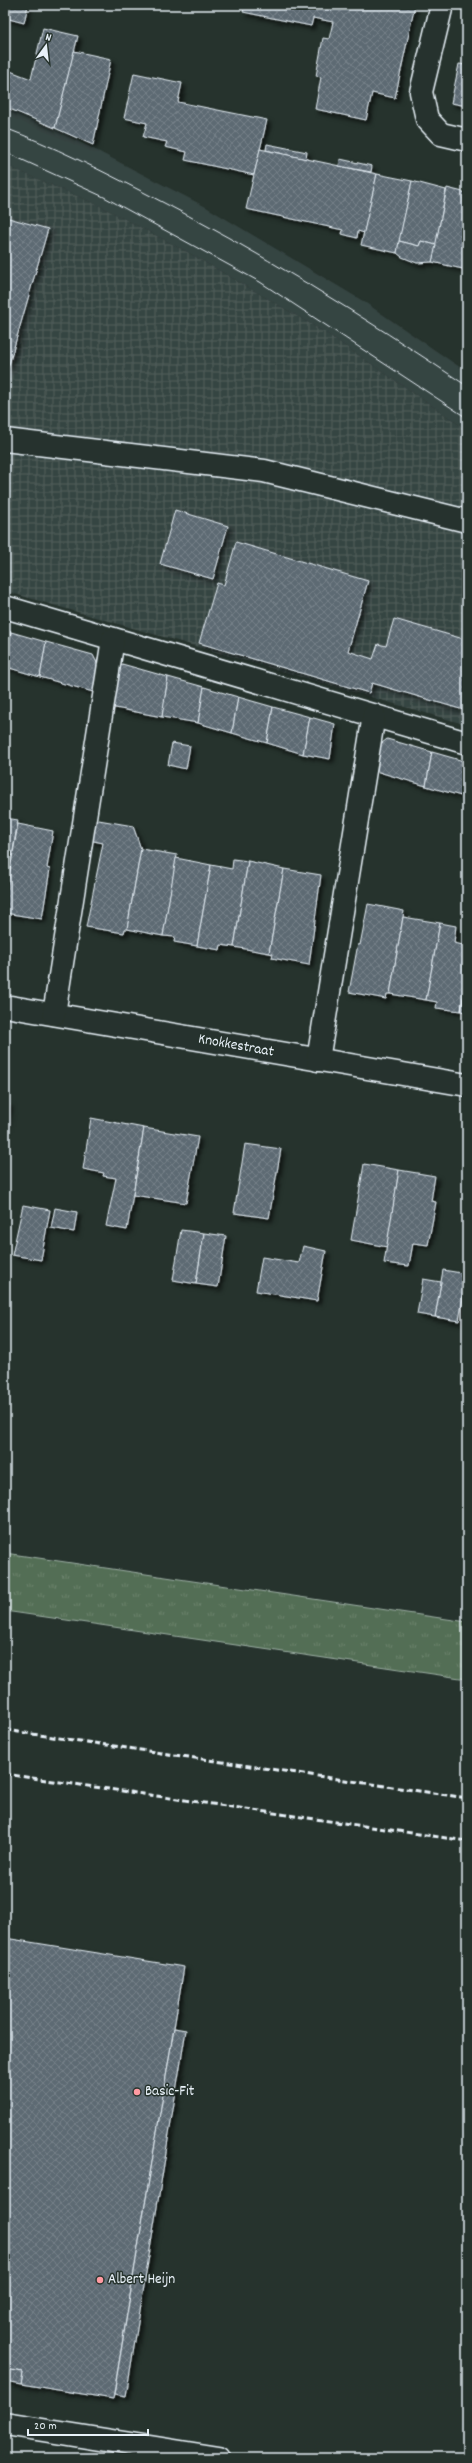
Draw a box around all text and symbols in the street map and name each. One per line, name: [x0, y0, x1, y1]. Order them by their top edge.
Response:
north arrow: [26, 26, 66, 66]
text: N: [43, 30, 53, 47]
street label: Knokkestraat: [196, 1029, 276, 1064]
place label: Basic-Fit: [145, 2081, 195, 2103]
marker: Basic-Fit: [132, 2087, 142, 2097]
place label: Albert Heijn: [108, 2269, 175, 2291]
marker: Albert Heijn: [95, 2275, 105, 2285]
scale bar: [28, 2411, 148, 2437]
text: 20 m: [34, 2418, 57, 2435]

